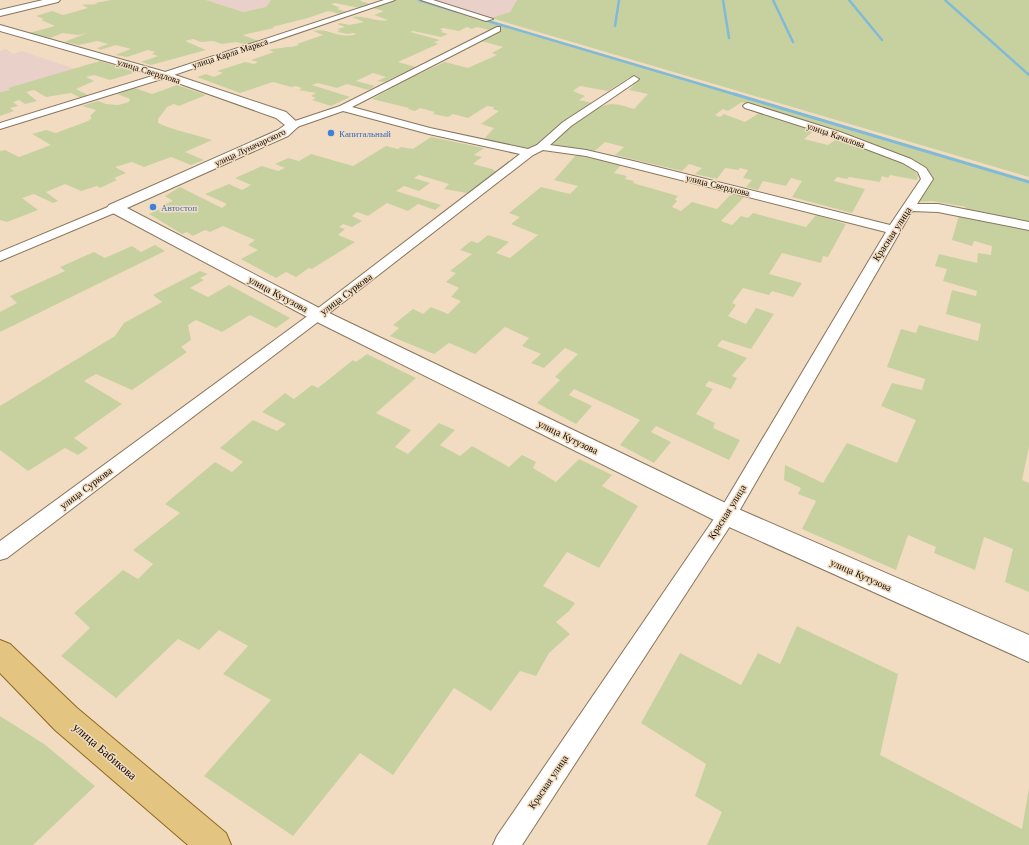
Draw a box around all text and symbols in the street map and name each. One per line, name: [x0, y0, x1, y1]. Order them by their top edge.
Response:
street label: улица Карла Маркса: [191, 36, 269, 70]
street label: улица Свердлова: [116, 56, 182, 86]
street label: улица Качалова: [806, 120, 866, 150]
street label: улица Луначарского: [213, 126, 288, 168]
marker: Капитальный: [326, 128, 336, 138]
place label: Капитальный: [339, 128, 391, 139]
street label: улица Свердлова: [685, 172, 751, 198]
marker: Автостоп: [148, 202, 158, 212]
place label: Автостоп: [161, 202, 197, 213]
street label: Красная улица: [870, 204, 915, 264]
street label: улица Суркова: [317, 270, 375, 318]
street label: улица Кутузова: [246, 273, 311, 315]
street label: улица Кутузова: [536, 417, 601, 457]
street label: улица Суркова: [57, 464, 115, 512]
street label: Красная улица: [705, 482, 749, 542]
street label: улица Кутузова: [828, 556, 894, 595]
street label: улица Бабикова: [70, 719, 141, 783]
street label: Красная улица: [525, 752, 571, 812]

